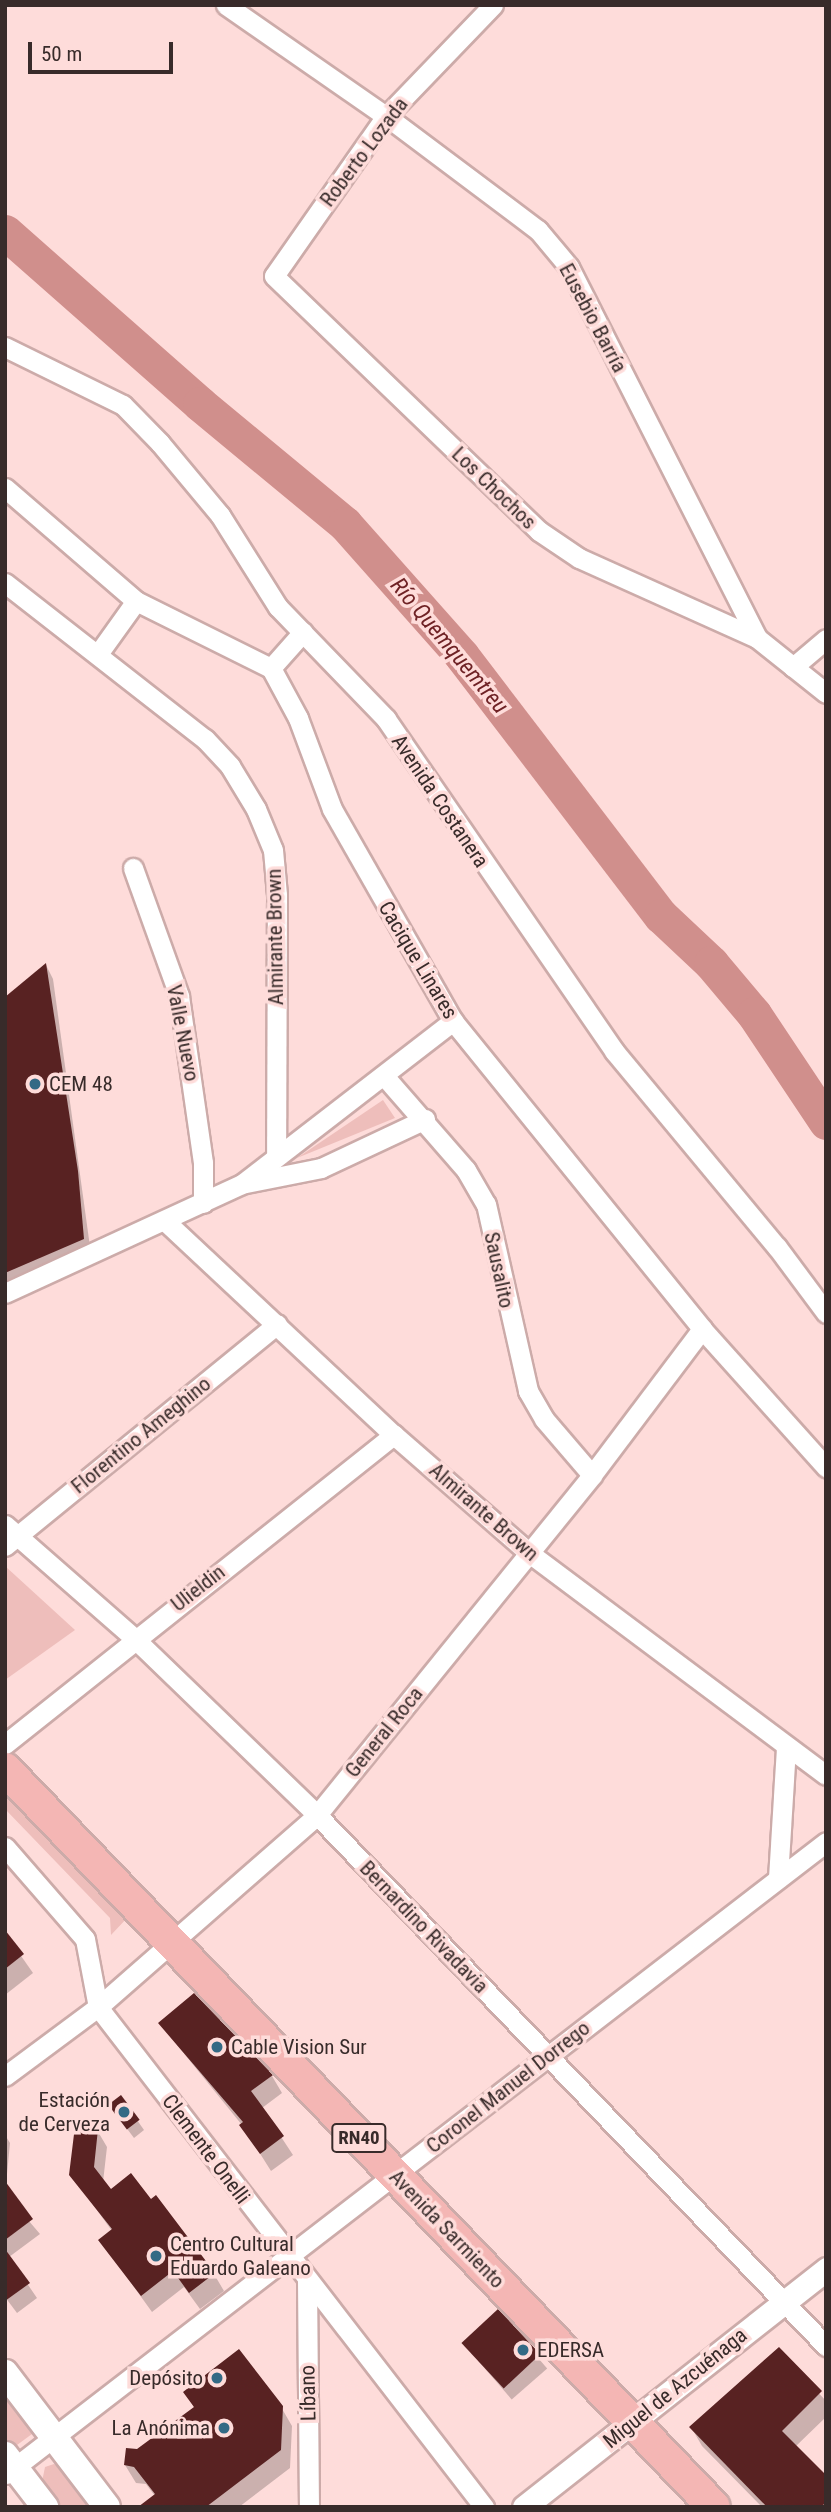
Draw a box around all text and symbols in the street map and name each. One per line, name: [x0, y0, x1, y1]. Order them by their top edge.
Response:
scale bar: [32, 28, 177, 72]
text: 50 m: [41, 42, 82, 66]
street label: Roberto Lozada: [315, 92, 413, 212]
street label: Eusebio Barría: [554, 259, 632, 377]
street label: Los Chochos: [447, 442, 541, 534]
water label: Río Quemquemtreu: [384, 573, 514, 719]
street label: Avenida Costanera: [386, 730, 494, 872]
street label: Almirante Brown: [261, 868, 289, 1006]
street label: Cacique Linares: [373, 897, 463, 1023]
street label: Valle Nuevo: [161, 983, 205, 1083]
place label: CEM 48: [49, 1071, 113, 1097]
marker: CEM 48: [27, 1076, 43, 1092]
street label: Sausalito: [479, 1230, 519, 1310]
street label: Florentino Ameghino: [66, 1371, 216, 1499]
street label: Almirante Brown: [424, 1458, 544, 1566]
street label: Ulieldin: [166, 1559, 230, 1617]
street label: General Roca: [340, 1682, 428, 1782]
street label: Bernardino Rivadavia: [355, 1856, 493, 1998]
street label: Coronel Manuel Dorrego: [421, 2015, 595, 2159]
place label: Cable Vision Sur: [231, 2034, 367, 2060]
marker: Cable Vision Sur: [209, 2039, 225, 2055]
place label: Estación de Cerveza: [19, 2087, 110, 2137]
street label: Clemente Onelli: [157, 2089, 255, 2209]
marker: Estación de Cerveza: [116, 2104, 132, 2120]
road number: RN40: [331, 2122, 387, 2154]
street label: Avenida Sarmiento: [384, 2164, 510, 2294]
place label: Centro Cultural Eduardo Galeano: [170, 2231, 311, 2281]
marker: Centro Cultural Eduardo Galeano: [148, 2248, 164, 2264]
street label: Miguel de Azcuénaga: [598, 2322, 752, 2454]
place label: EDERSA: [537, 2337, 604, 2363]
marker: EDERSA: [515, 2342, 531, 2358]
place label: Depósito: [129, 2365, 203, 2391]
street label: Líbano: [295, 2365, 321, 2421]
marker: Depósito: [209, 2370, 225, 2386]
place label: La Anónima: [111, 2415, 210, 2441]
marker: La Anónima: [216, 2420, 232, 2436]

